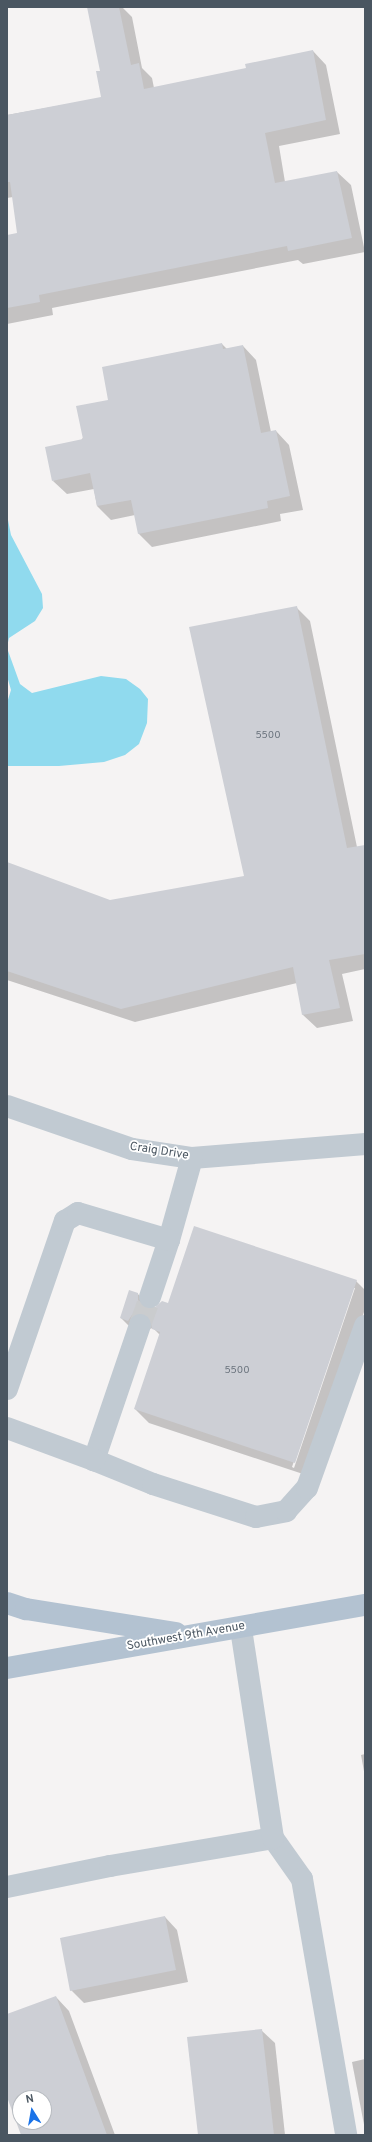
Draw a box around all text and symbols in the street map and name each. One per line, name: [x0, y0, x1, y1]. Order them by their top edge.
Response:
house number: 5500: [255, 730, 281, 742]
street label: Craig Drive: [128, 1140, 190, 1164]
house number: 5500: [224, 1365, 250, 1377]
street label: Southwest 9th Avenue: [126, 1619, 246, 1655]
north arrow: [12, 2090, 52, 2130]
text: N: [25, 2092, 35, 2107]

